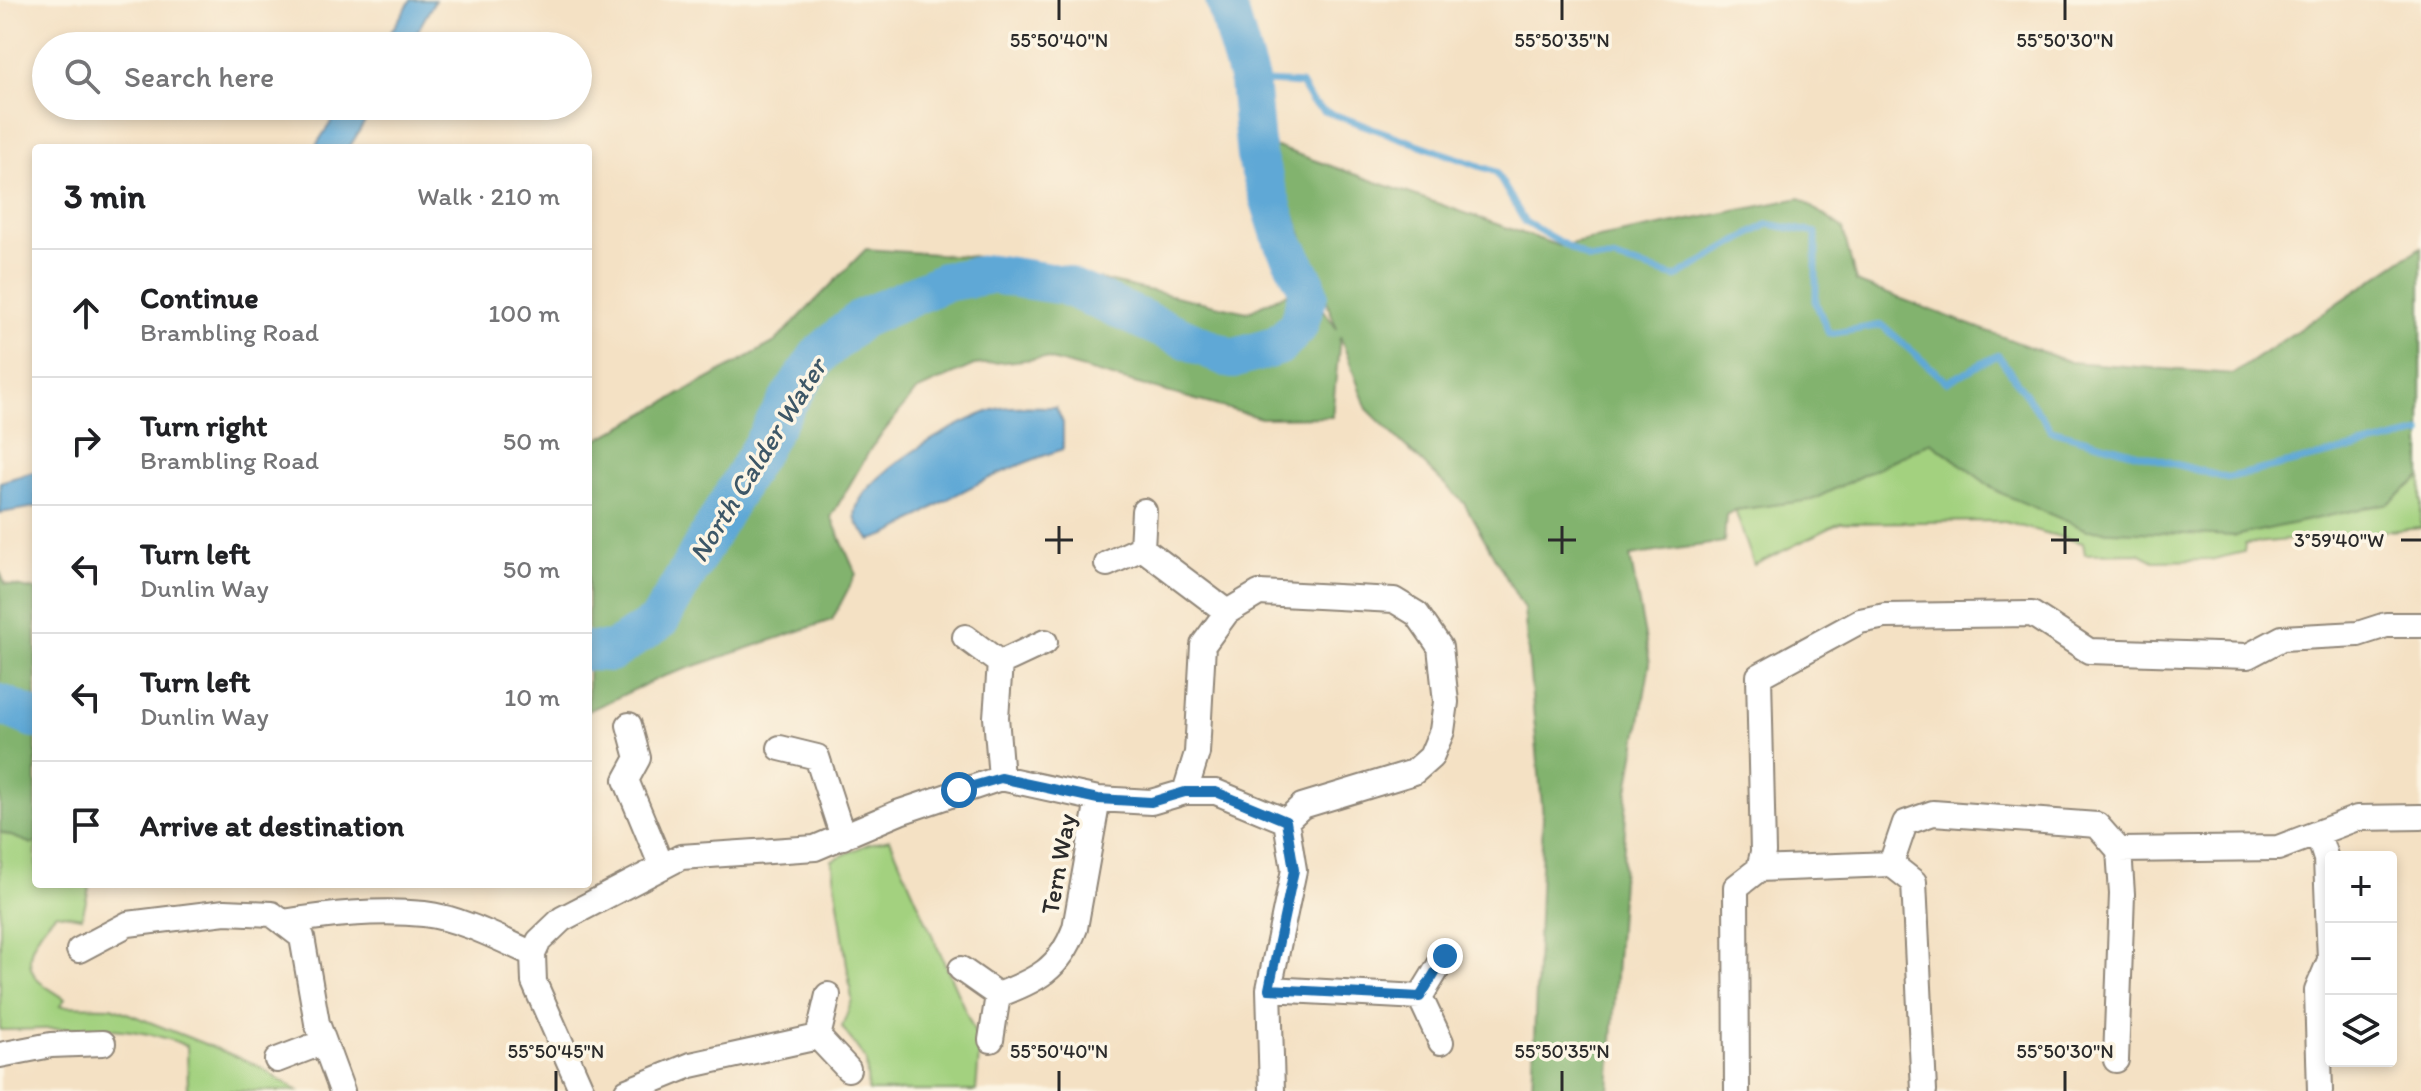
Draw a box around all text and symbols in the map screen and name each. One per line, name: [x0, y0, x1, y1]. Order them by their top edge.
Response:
text: 55°50'40"N: [1010, 28, 1108, 52]
text: 55°50'35"N: [1514, 28, 1610, 52]
text: 55°50'30"N: [2016, 28, 2114, 52]
search box: [32, 32, 592, 120]
icon: search: [60, 54, 104, 98]
text: Search here: [124, 58, 274, 95]
text: 3 min: [64, 176, 146, 217]
text: Walk · 210 m: [417, 180, 560, 212]
text: Continue: [140, 279, 259, 316]
icon: ahead: [64, 291, 108, 335]
text: 100 m: [488, 297, 560, 329]
text: Brambling Road: [140, 316, 319, 348]
water label: North Calder Water: [681, 349, 835, 568]
text: Turn right: [140, 407, 268, 444]
icon: right: [64, 419, 108, 463]
text: 50 m: [503, 425, 560, 457]
text: Brambling Road: [140, 444, 319, 476]
text: 3°59'40"W: [2294, 528, 2384, 552]
text: Turn left: [140, 535, 251, 572]
icon: left: [64, 547, 108, 591]
text: 50 m: [503, 553, 560, 585]
text: Dunlin Way: [140, 572, 269, 604]
text: Turn left: [140, 663, 251, 700]
icon: left: [64, 675, 108, 719]
text: 10 m: [504, 681, 560, 713]
text: Dunlin Way: [140, 700, 269, 732]
route start: [941, 772, 977, 808]
icon: arrive: [64, 803, 108, 847]
text: Arrive at destination: [140, 807, 404, 844]
street label: Tern Way: [1033, 811, 1083, 917]
map controls: [2325, 851, 2397, 1067]
button: +: [2325, 851, 2397, 923]
button: −: [2325, 923, 2397, 995]
route end: [1427, 938, 1463, 974]
button: layers: [2325, 995, 2397, 1067]
text: 55°50'45"N: [508, 1039, 604, 1063]
text: 55°50'40"N: [1010, 1039, 1108, 1063]
text: 55°50'35"N: [1514, 1039, 1610, 1063]
text: 55°50'30"N: [2016, 1039, 2114, 1063]

